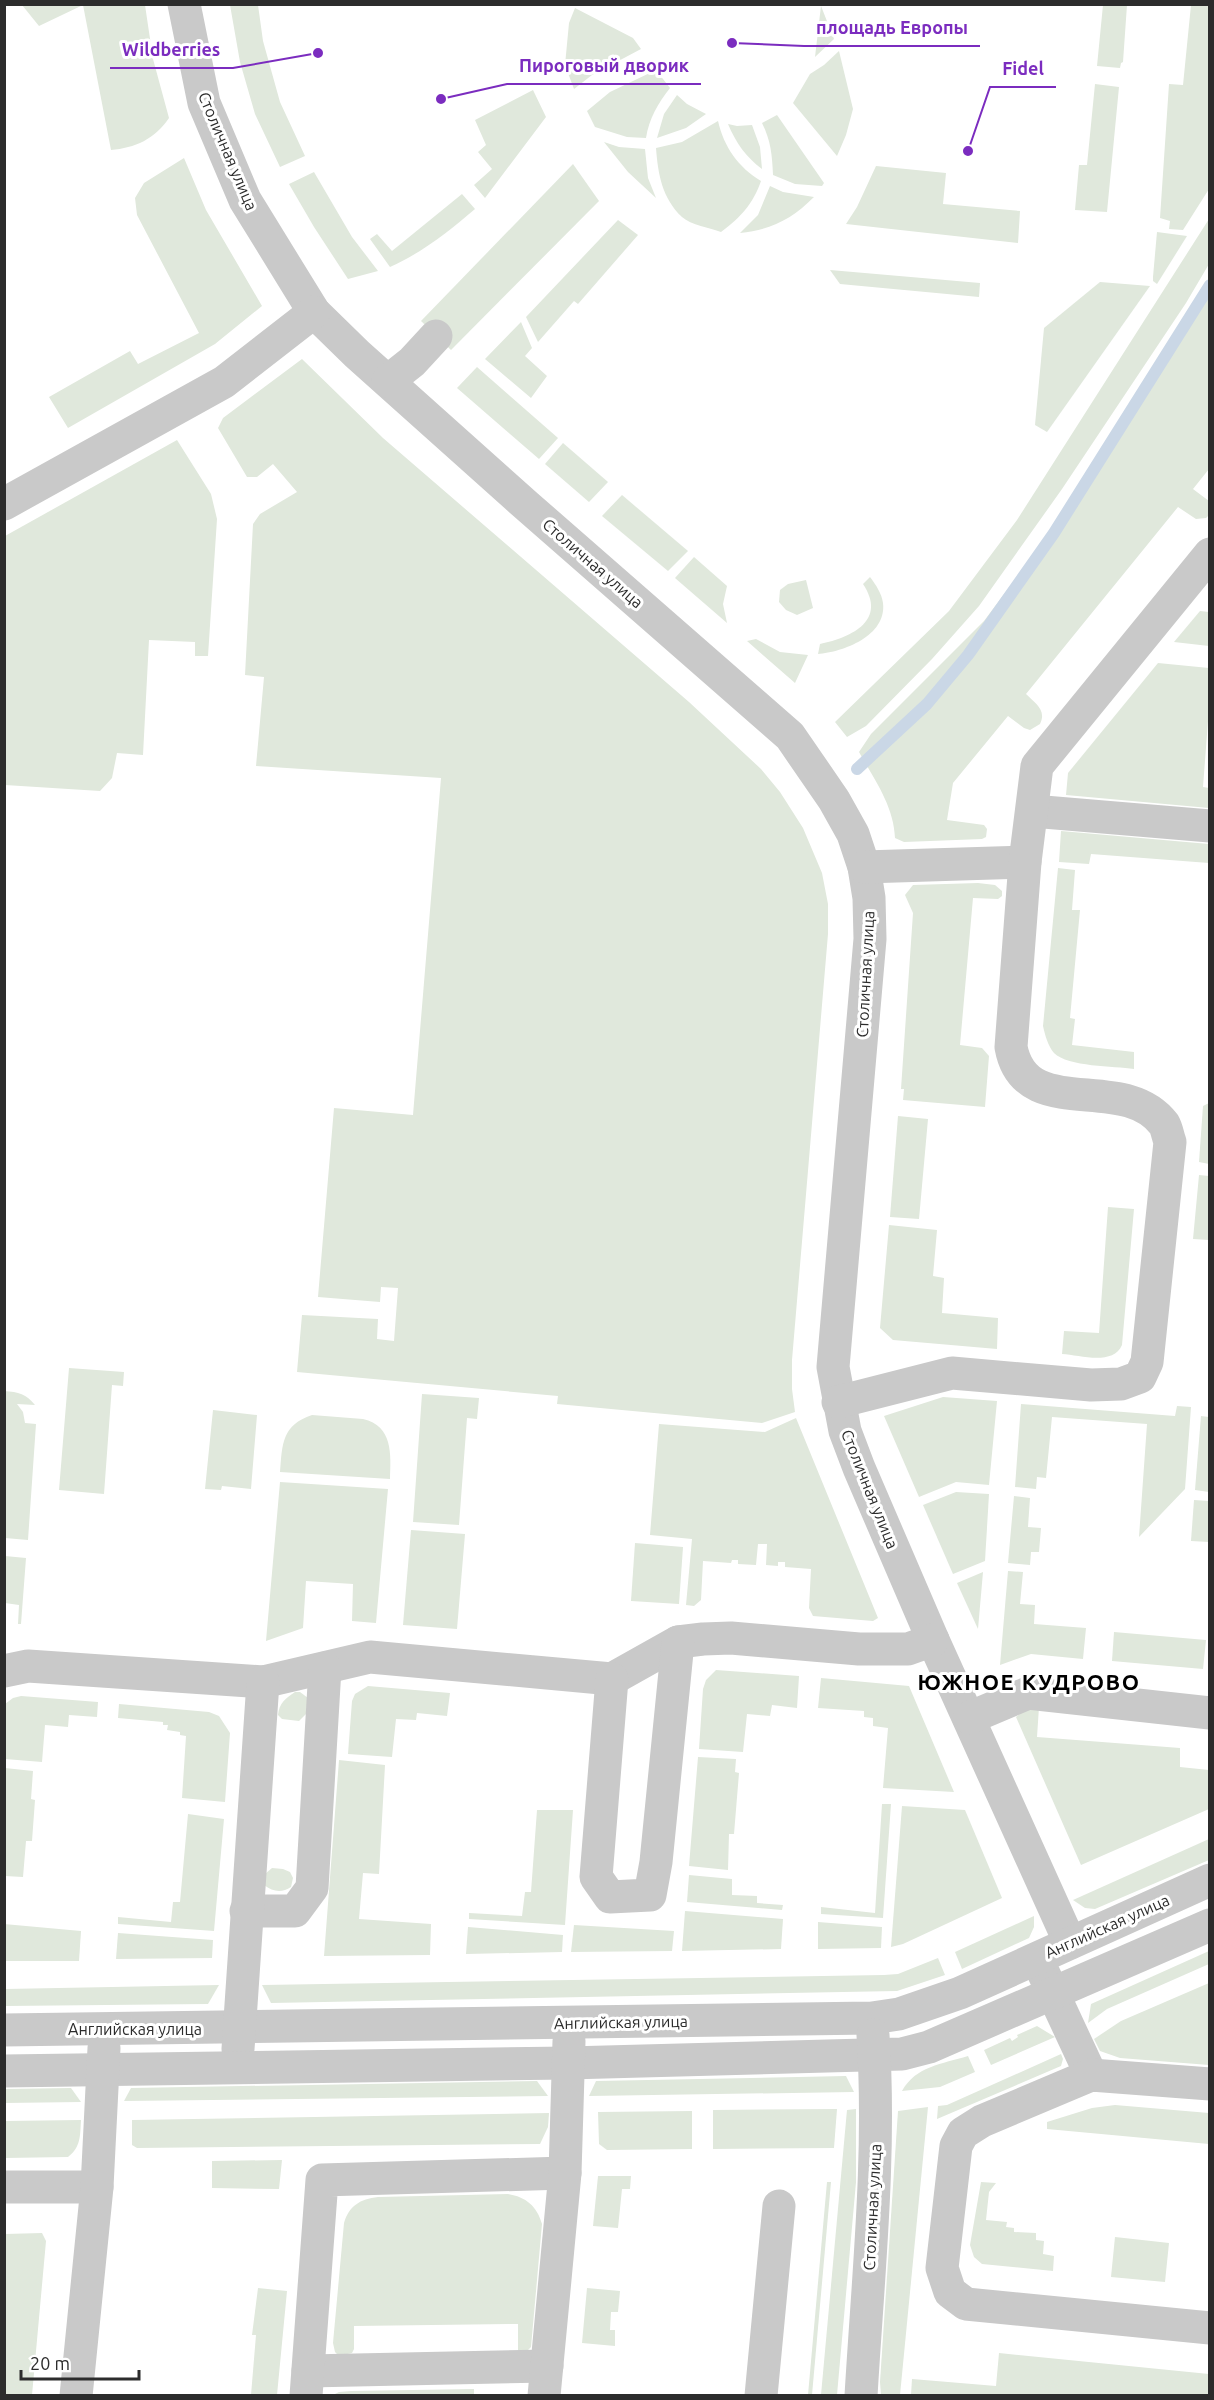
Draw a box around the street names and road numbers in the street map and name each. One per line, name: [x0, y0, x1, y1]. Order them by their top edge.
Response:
street label: Столичная улица: [195, 89, 261, 213]
street label: Столичная улица: [539, 515, 647, 611]
street label: Столичная улица: [853, 910, 877, 1038]
street label: Столичная улица: [838, 1427, 902, 1551]
street label: Английская улица: [1042, 1891, 1172, 1961]
street label: Английская улица: [554, 2012, 688, 2032]
street label: Английская улица: [68, 2020, 202, 2038]
street label: Столичная улица: [860, 2143, 884, 2271]

